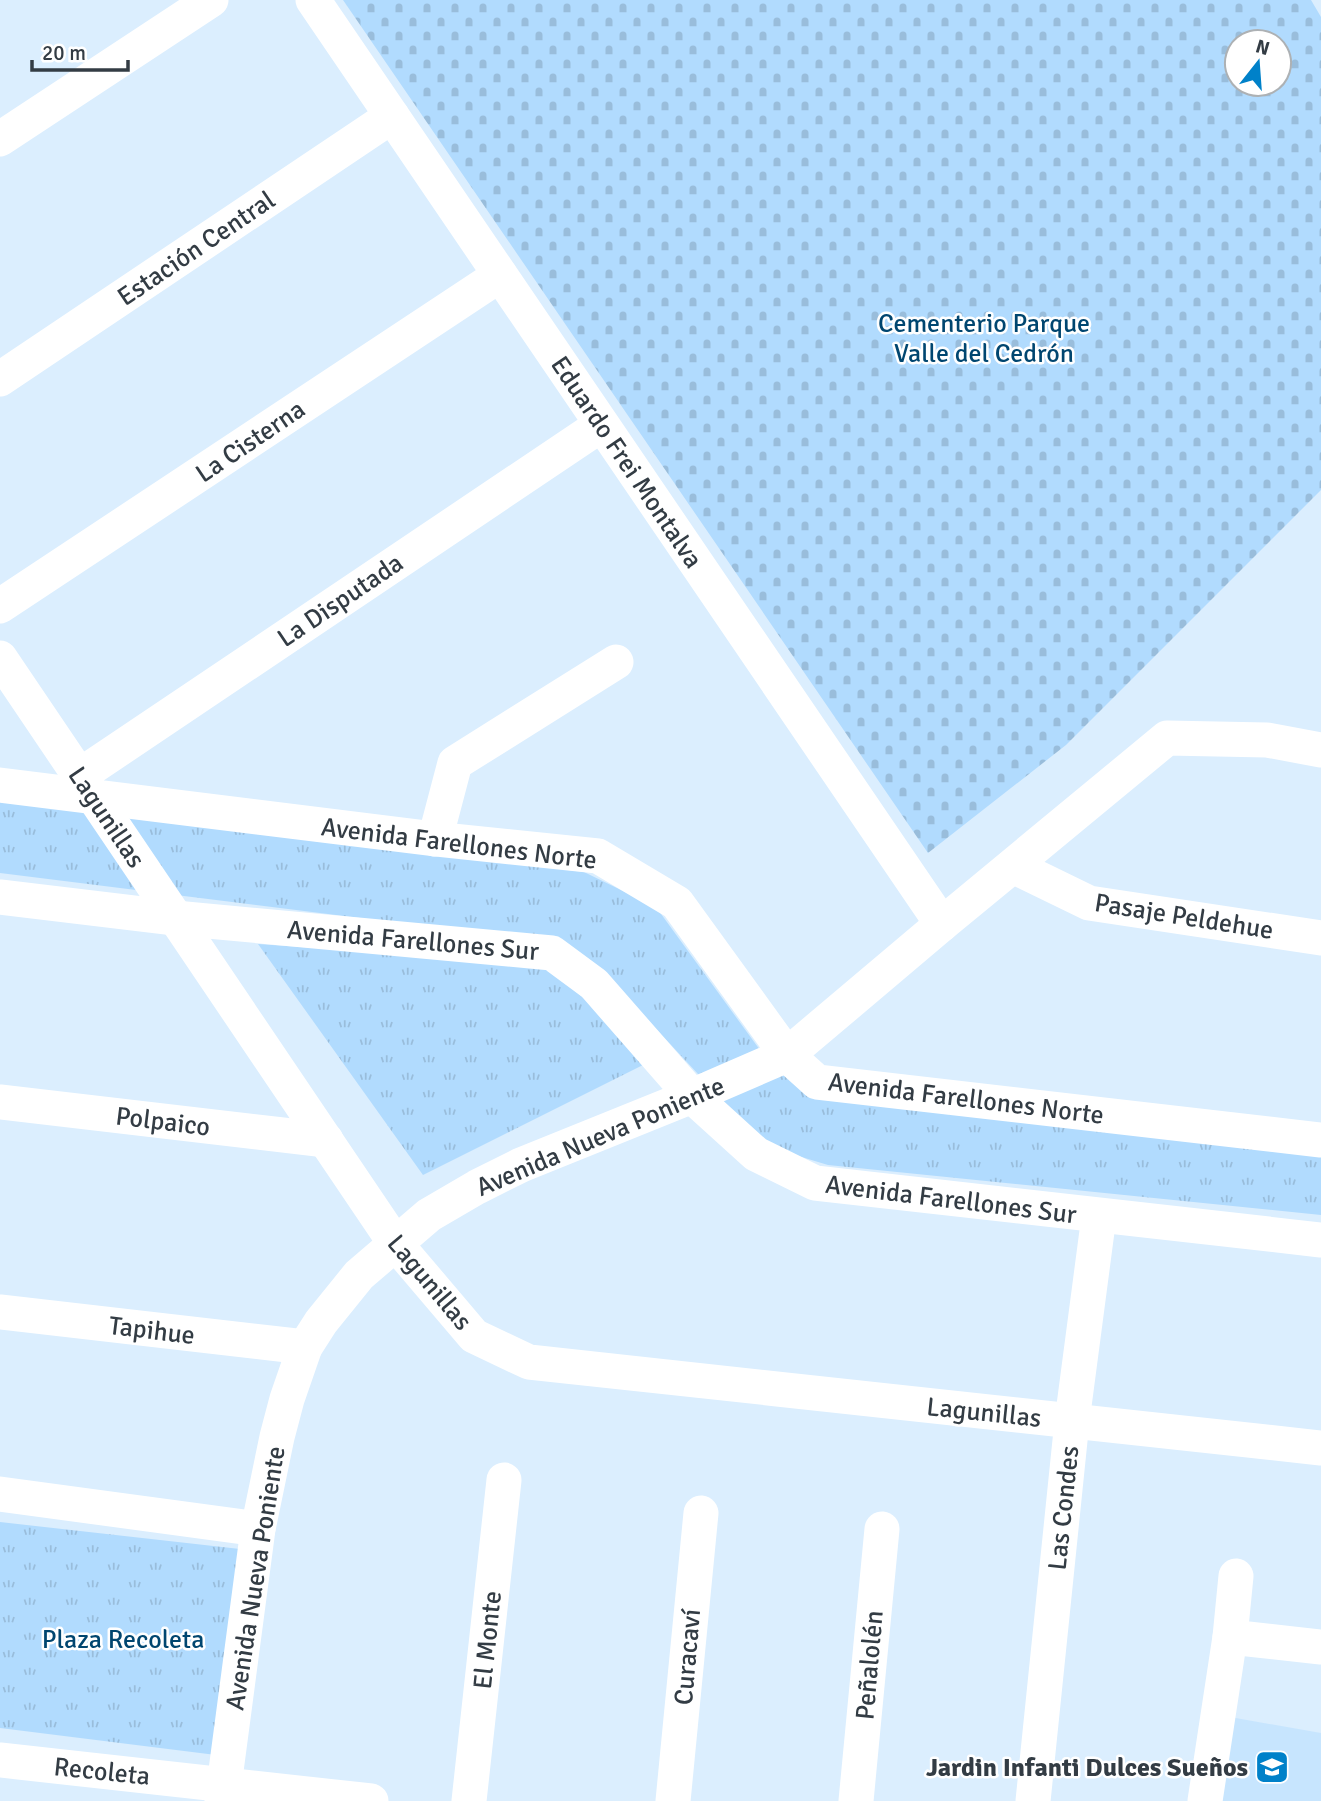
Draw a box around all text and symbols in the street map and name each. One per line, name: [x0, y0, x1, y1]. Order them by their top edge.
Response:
scale bar: [32, 28, 128, 72]
north arrow: [1223, 28, 1293, 98]
text: N: [1253, 34, 1273, 61]
text: 20 m: [42, 40, 86, 66]
street label: Estación Central: [112, 184, 281, 313]
park label: Cementerio Parque Valle del Cedrón: [878, 308, 1090, 370]
street label: Eduardo Frei Montalva: [543, 350, 709, 575]
street label: La Cisterna: [190, 394, 311, 490]
street label: La Disputada: [272, 547, 409, 655]
street label: Lagunillas: [61, 761, 152, 874]
street label: Avenida Farellones Norte: [319, 811, 599, 877]
street label: Pasaje Peldehue: [1092, 887, 1276, 947]
street label: Avenida Farellones Sur: [286, 914, 541, 968]
street label: Avenida Farellones Norte: [826, 1066, 1106, 1132]
street label: Avenida Nueva Poniente: [471, 1070, 730, 1204]
street label: Polpaico: [114, 1100, 212, 1144]
street label: Avenida Farellones Sur: [824, 1169, 1079, 1231]
street label: Lagunillas: [380, 1228, 479, 1337]
street label: Tapihue: [107, 1310, 197, 1352]
street label: Lagunillas: [925, 1391, 1043, 1435]
street label: Avenida Nueva Poniente: [219, 1444, 293, 1713]
street label: Las Condes: [1042, 1444, 1086, 1572]
street label: El Monte: [467, 1589, 509, 1691]
street label: Curacaví: [668, 1608, 708, 1706]
street label: Peñalolén: [849, 1609, 891, 1721]
park label: Plaza Recoleta: [42, 1624, 204, 1656]
school or university icon: Jardin Infanti Dulces Sueños: [1253, 1748, 1291, 1786]
street label: Recoleta: [52, 1751, 152, 1793]
place label: Jardin Infanti Dulces Sueños: [926, 1752, 1248, 1784]

